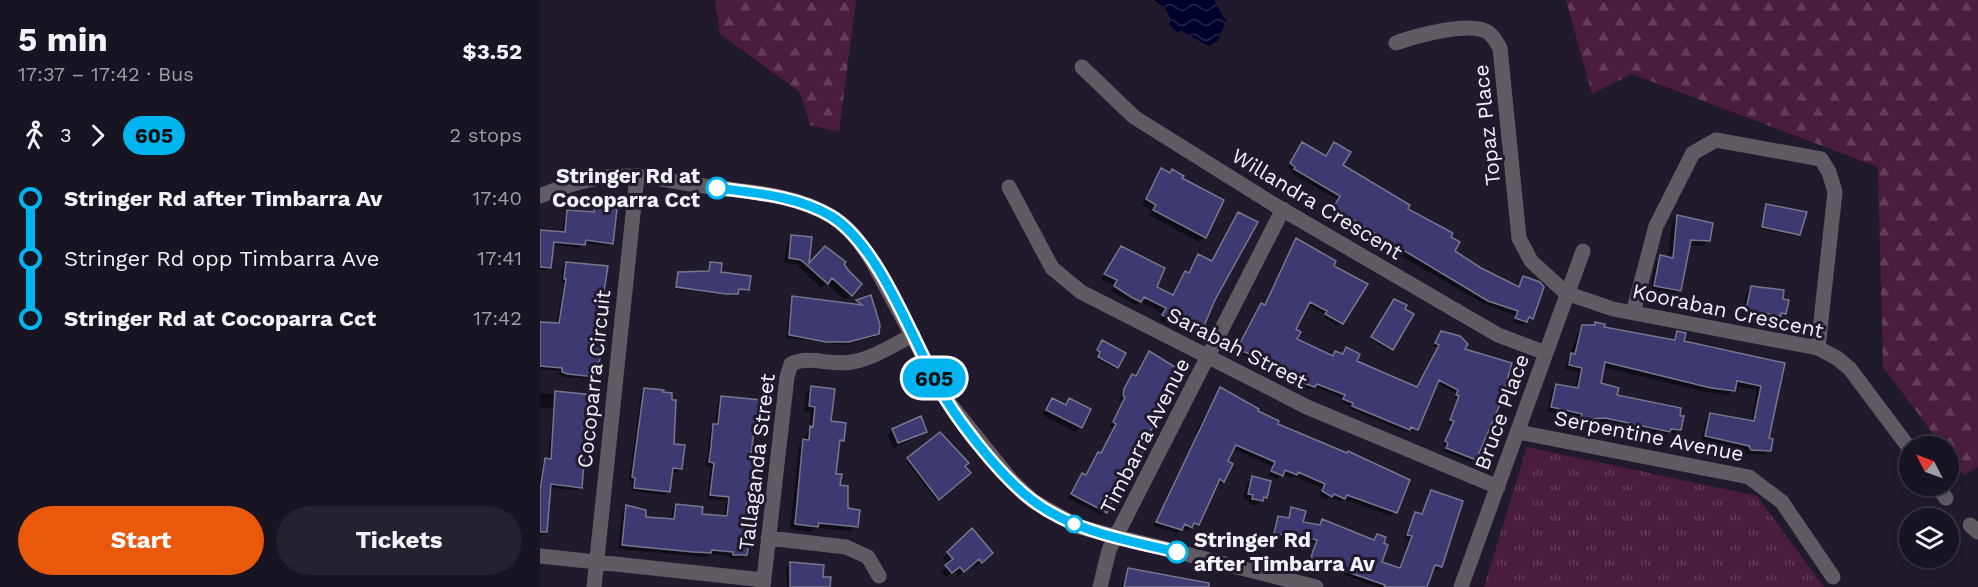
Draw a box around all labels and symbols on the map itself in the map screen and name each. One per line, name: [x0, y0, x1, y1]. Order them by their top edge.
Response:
street label: Topaz Place: [1468, 63, 1505, 187]
street label: Willandra Crescent: [1227, 143, 1407, 265]
place label: Stringer Rd at Cocoparra Cct: [552, 163, 700, 212]
marker: Stringer Rd at Cocoparra Cct: [706, 177, 728, 199]
street label: Kooraban Crescent: [1630, 278, 1826, 343]
street label: Cocoparra Circuit: [572, 288, 615, 469]
street label: Sarabah Street: [1163, 302, 1312, 394]
street label: Bruce Place: [1469, 351, 1534, 473]
street label: Timbarra Avenue: [1094, 354, 1195, 518]
line badge: 605: [900, 358, 968, 398]
street label: Tallaganda Street: [733, 372, 780, 552]
street label: Serpentine Avenue: [1552, 405, 1746, 466]
north arrow: [1899, 436, 1959, 496]
unlabelled marker: [1065, 515, 1083, 533]
place label: Stringer Rd after Timbarra Av: [1194, 527, 1375, 576]
marker: Stringer Rd after Timbarra Av: [1166, 541, 1188, 563]

